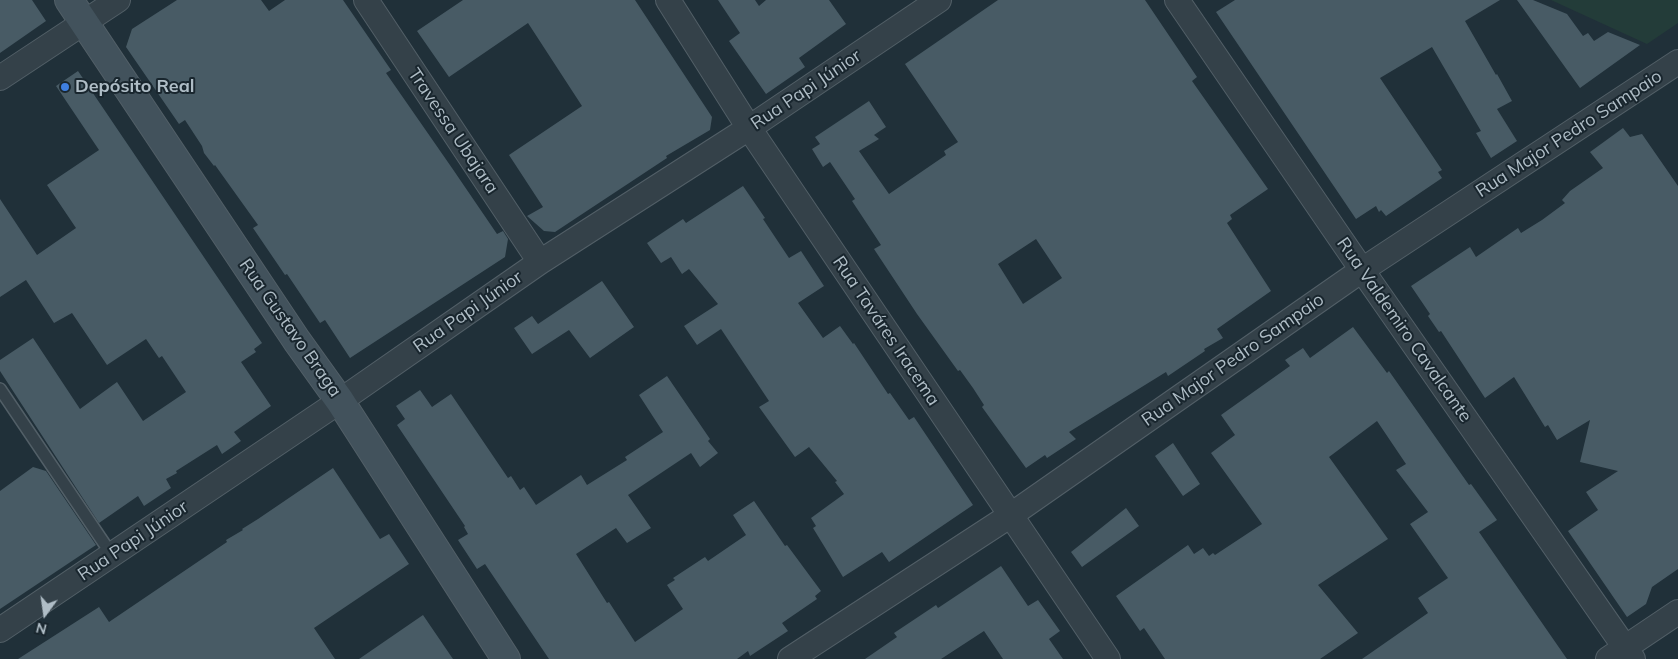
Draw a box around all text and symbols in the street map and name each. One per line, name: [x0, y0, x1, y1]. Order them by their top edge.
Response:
street label: Rua Papi Júnior: [747, 45, 865, 135]
street label: Travessa Ubajara: [403, 64, 503, 198]
street label: Rua Major Pedro Sampaio: [1472, 66, 1666, 202]
place label: Depósito Real: [75, 76, 195, 98]
marker: Depósito Real: [59, 81, 71, 93]
street label: Rua Valdemiro Cavalcante: [1332, 234, 1476, 426]
street label: Rua Taváres Iracema: [828, 252, 944, 410]
street label: Rua Gustavo Braga: [234, 255, 346, 401]
street label: Rua Papi Júnior: [409, 266, 527, 358]
street label: Rua Major Pedro Sampaio: [1138, 289, 1328, 431]
street label: Rua Papi Júnior: [74, 496, 192, 586]
north arrow: [20, 589, 70, 639]
text: N: [34, 619, 49, 639]

